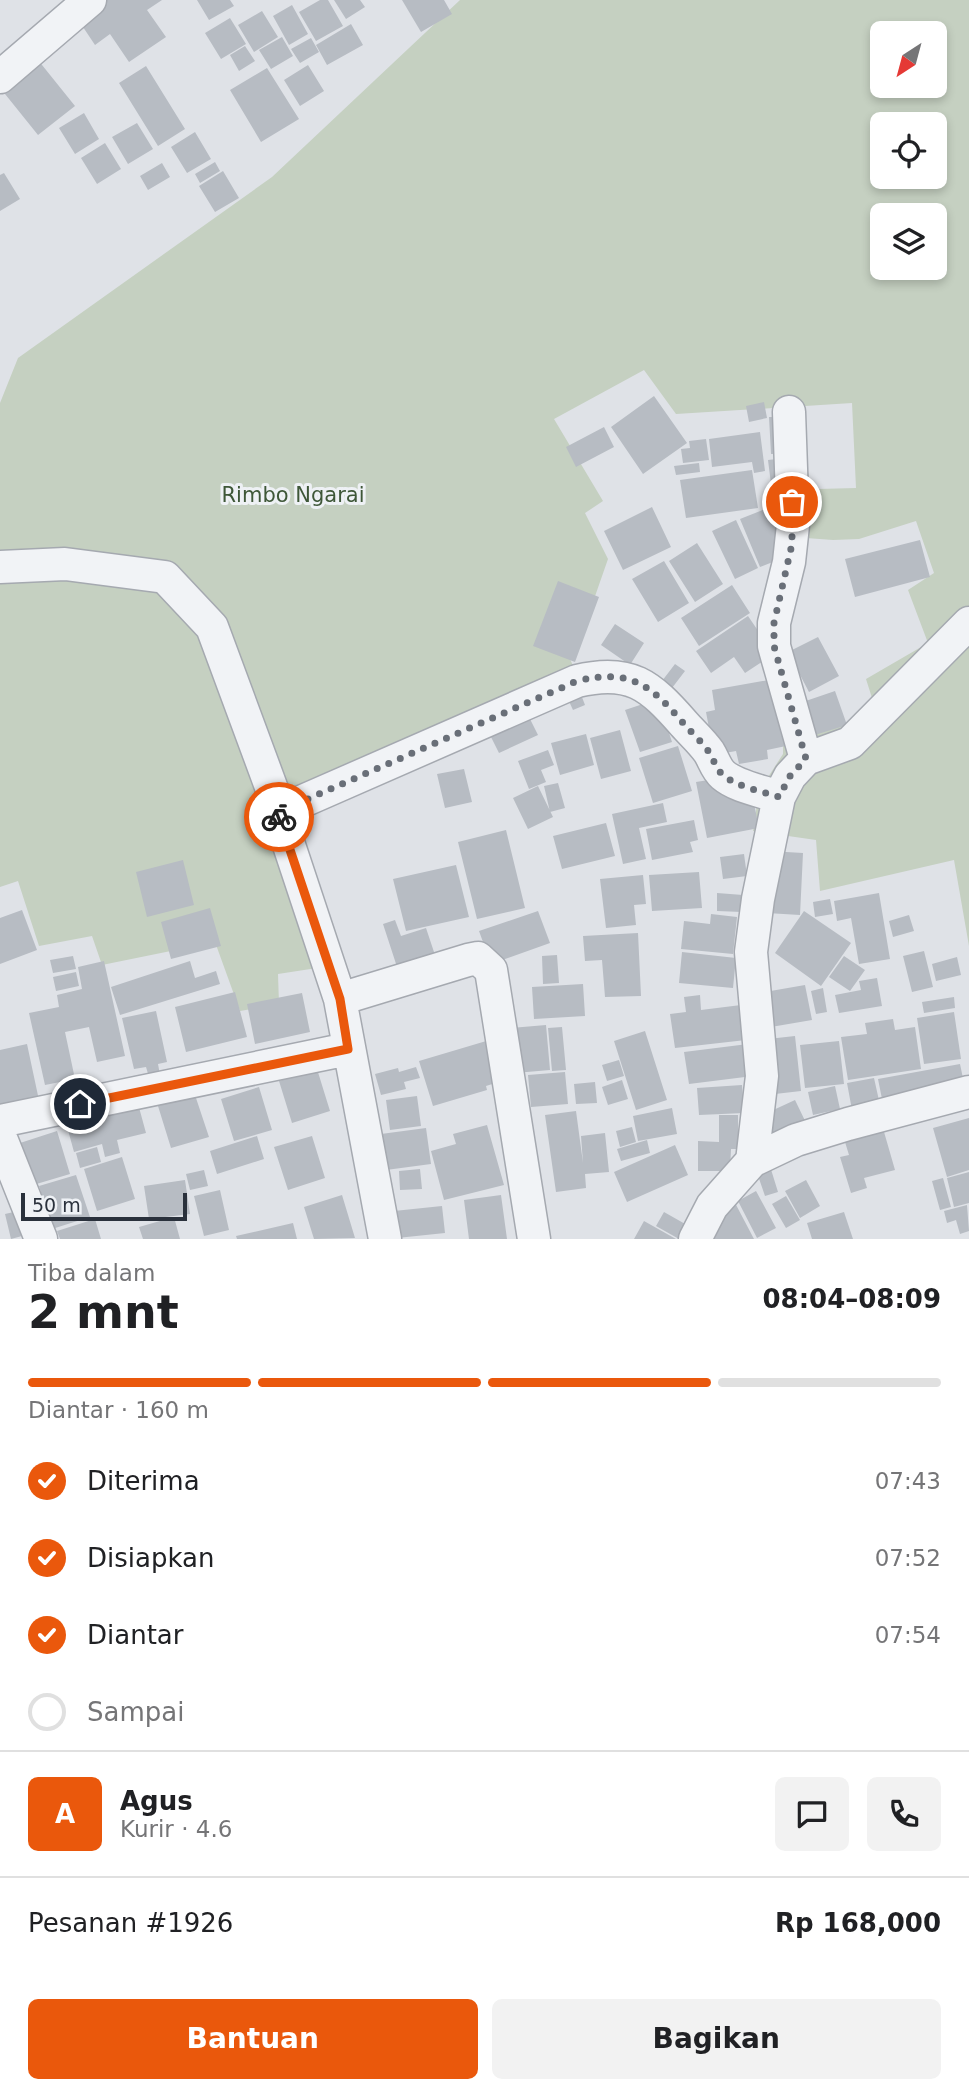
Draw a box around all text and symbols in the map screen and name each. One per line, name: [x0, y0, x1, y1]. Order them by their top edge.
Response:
north arrow: [870, 21, 947, 98]
map controls: [870, 21, 947, 280]
button: locate: [870, 112, 947, 189]
button: layers: [870, 203, 947, 280]
pin: [762, 472, 822, 532]
park label: Rimbo Ngarai: [222, 483, 364, 507]
icon: bag: [773, 483, 811, 521]
courier: [244, 782, 314, 852]
icon: bike: [260, 798, 298, 836]
pin: [50, 1074, 110, 1134]
icon: home: [61, 1085, 99, 1123]
scale bar: [21, 1190, 187, 1222]
text: 50 m: [32, 1194, 81, 1216]
text: Tiba dalam: [28, 1260, 155, 1286]
text: 08:04–08:09: [762, 1284, 941, 1314]
text: 2 mnt: [28, 1285, 179, 1339]
text: Diantar · 160 m: [28, 1397, 209, 1423]
icon: check: [28, 1462, 66, 1500]
text: Diterima: [87, 1466, 200, 1496]
text: 07:43: [875, 1468, 941, 1494]
icon: check: [28, 1539, 66, 1577]
text: Disiapkan: [87, 1543, 214, 1573]
text: 07:52: [875, 1545, 941, 1571]
icon: check: [28, 1616, 66, 1654]
text: Diantar: [87, 1620, 183, 1650]
text: 07:54: [875, 1622, 941, 1648]
text: Sampai: [87, 1697, 184, 1727]
button: chat: [775, 1777, 849, 1851]
button: phone: [867, 1777, 941, 1851]
text: Agus: [120, 1786, 193, 1816]
text: A: [55, 1799, 75, 1829]
text: Kurir · 4.6: [120, 1816, 232, 1842]
text: Pesanan #1926: [28, 1908, 233, 1938]
text: Rp 168,000: [775, 1908, 941, 1938]
button: Bantuan: [28, 1999, 478, 2079]
button: Bagikan: [492, 1999, 941, 2079]

